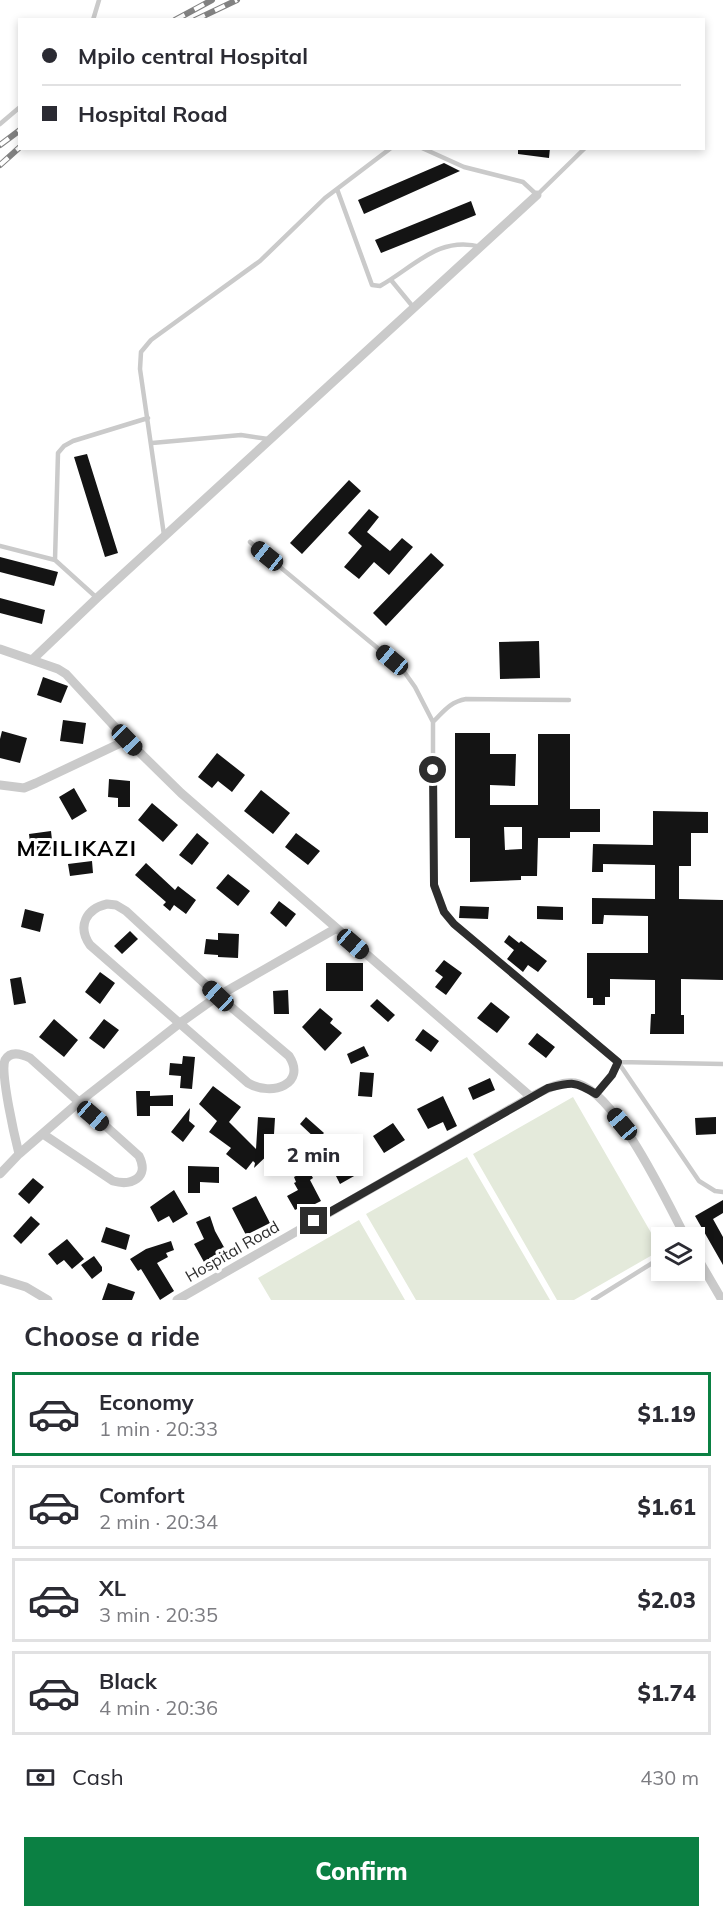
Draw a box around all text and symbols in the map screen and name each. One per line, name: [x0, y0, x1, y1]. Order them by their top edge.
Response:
text: Mpilo central Hospital: [78, 42, 308, 70]
text: Hospital Road: [78, 100, 228, 128]
car: [247, 538, 287, 574]
car: [372, 642, 412, 678]
car: [108, 721, 146, 759]
route start: [419, 756, 446, 783]
district label: MZILIKAZI: [17, 834, 137, 862]
car: [334, 925, 372, 963]
car: [199, 977, 237, 1015]
car: [74, 1097, 112, 1135]
car: [604, 1104, 640, 1144]
callout: 2 min: [264, 1134, 364, 1176]
text: 2 min: [287, 1142, 340, 1167]
route end: [300, 1207, 327, 1234]
street label: Hospital Road: [181, 1216, 283, 1286]
map controls: [651, 1227, 705, 1281]
button: layers: [651, 1227, 705, 1281]
text: Choose a ride: [24, 1319, 200, 1353]
icon: car: [27, 1387, 81, 1441]
text: Economy: [99, 1388, 194, 1416]
text: $1.19: [637, 1400, 696, 1428]
text: 1 min · 20:33: [99, 1416, 218, 1441]
icon: car: [27, 1480, 81, 1534]
text: Comfort: [99, 1481, 185, 1509]
text: $1.61: [637, 1493, 696, 1521]
text: 2 min · 20:34: [99, 1509, 218, 1534]
icon: car: [27, 1573, 81, 1627]
text: XL: [99, 1574, 126, 1602]
text: $2.03: [637, 1586, 696, 1614]
text: 3 min · 20:35: [99, 1602, 218, 1627]
icon: car: [27, 1666, 81, 1720]
text: Black: [99, 1667, 157, 1695]
text: $1.74: [637, 1679, 696, 1707]
text: 4 min · 20:36: [99, 1695, 218, 1720]
icon: cash: [24, 1761, 57, 1794]
text: Cash: [72, 1763, 124, 1791]
text: 430 m: [640, 1765, 699, 1790]
button: Confirm: [24, 1837, 699, 1906]

